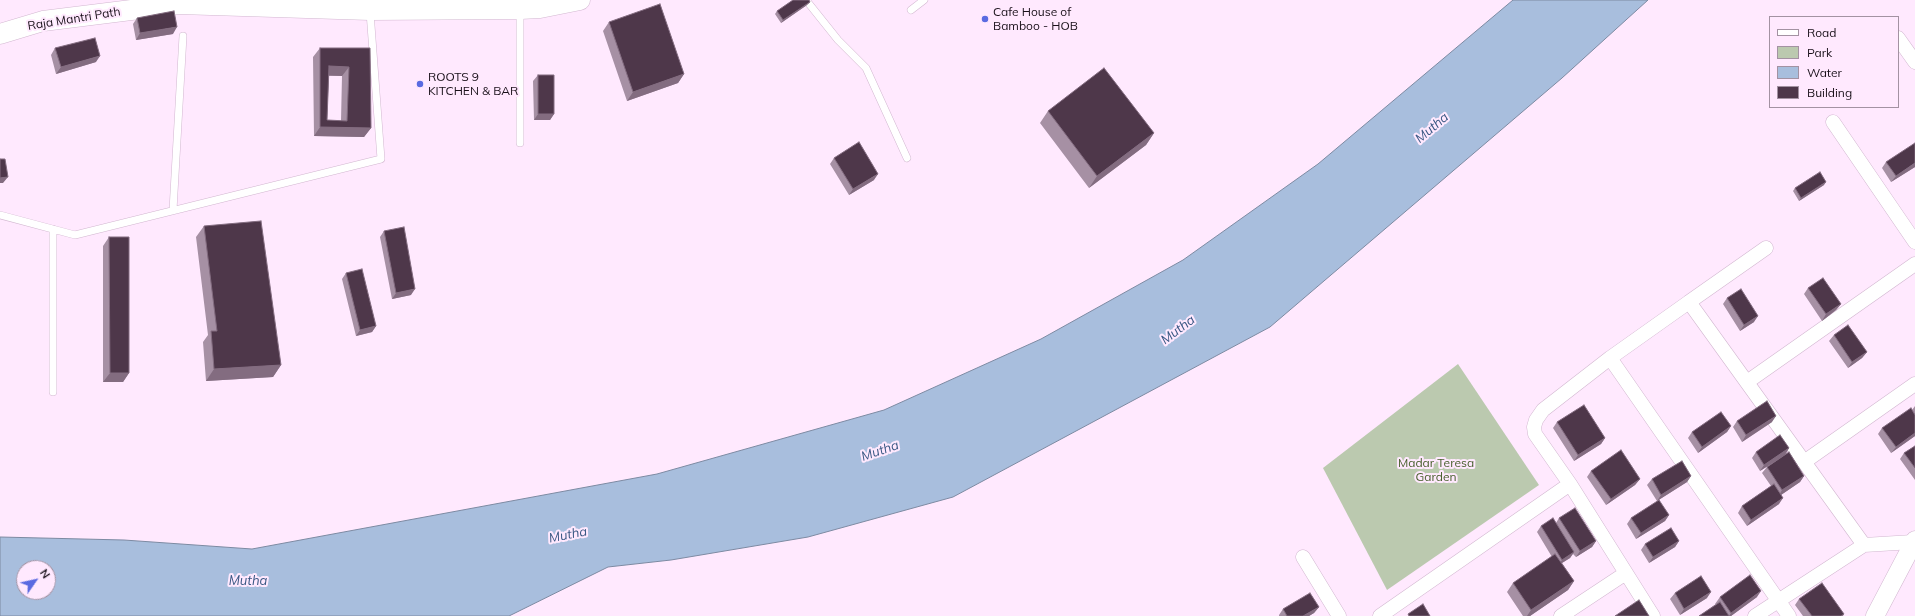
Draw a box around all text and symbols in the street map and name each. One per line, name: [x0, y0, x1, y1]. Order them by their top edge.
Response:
street label: Raja Mantri Path: [27, 5, 121, 33]
place label: Cafe House of Bamboo - HOB: [993, 5, 1078, 33]
marker: Cafe House of Bamboo - HOB: [980, 14, 990, 24]
legend: [1769, 16, 1899, 108]
text: Road: [1807, 25, 1836, 40]
text: Park: [1807, 45, 1832, 60]
text: Water: [1807, 65, 1842, 80]
place label: ROOTS 9 KITCHEN & BAR: [428, 70, 518, 98]
marker: ROOTS 9 KITCHEN & BAR: [415, 79, 425, 89]
text: Building: [1807, 85, 1852, 100]
water label: Mutha: [1412, 110, 1452, 146]
water label: Mutha: [1158, 312, 1198, 348]
water label: Mutha: [859, 437, 901, 465]
park label: Madar Teresa Garden: [1398, 456, 1474, 484]
water label: Mutha: [548, 524, 588, 546]
north arrow: [16, 560, 56, 600]
text: N: [37, 566, 53, 581]
water label: Mutha: [229, 573, 267, 589]

